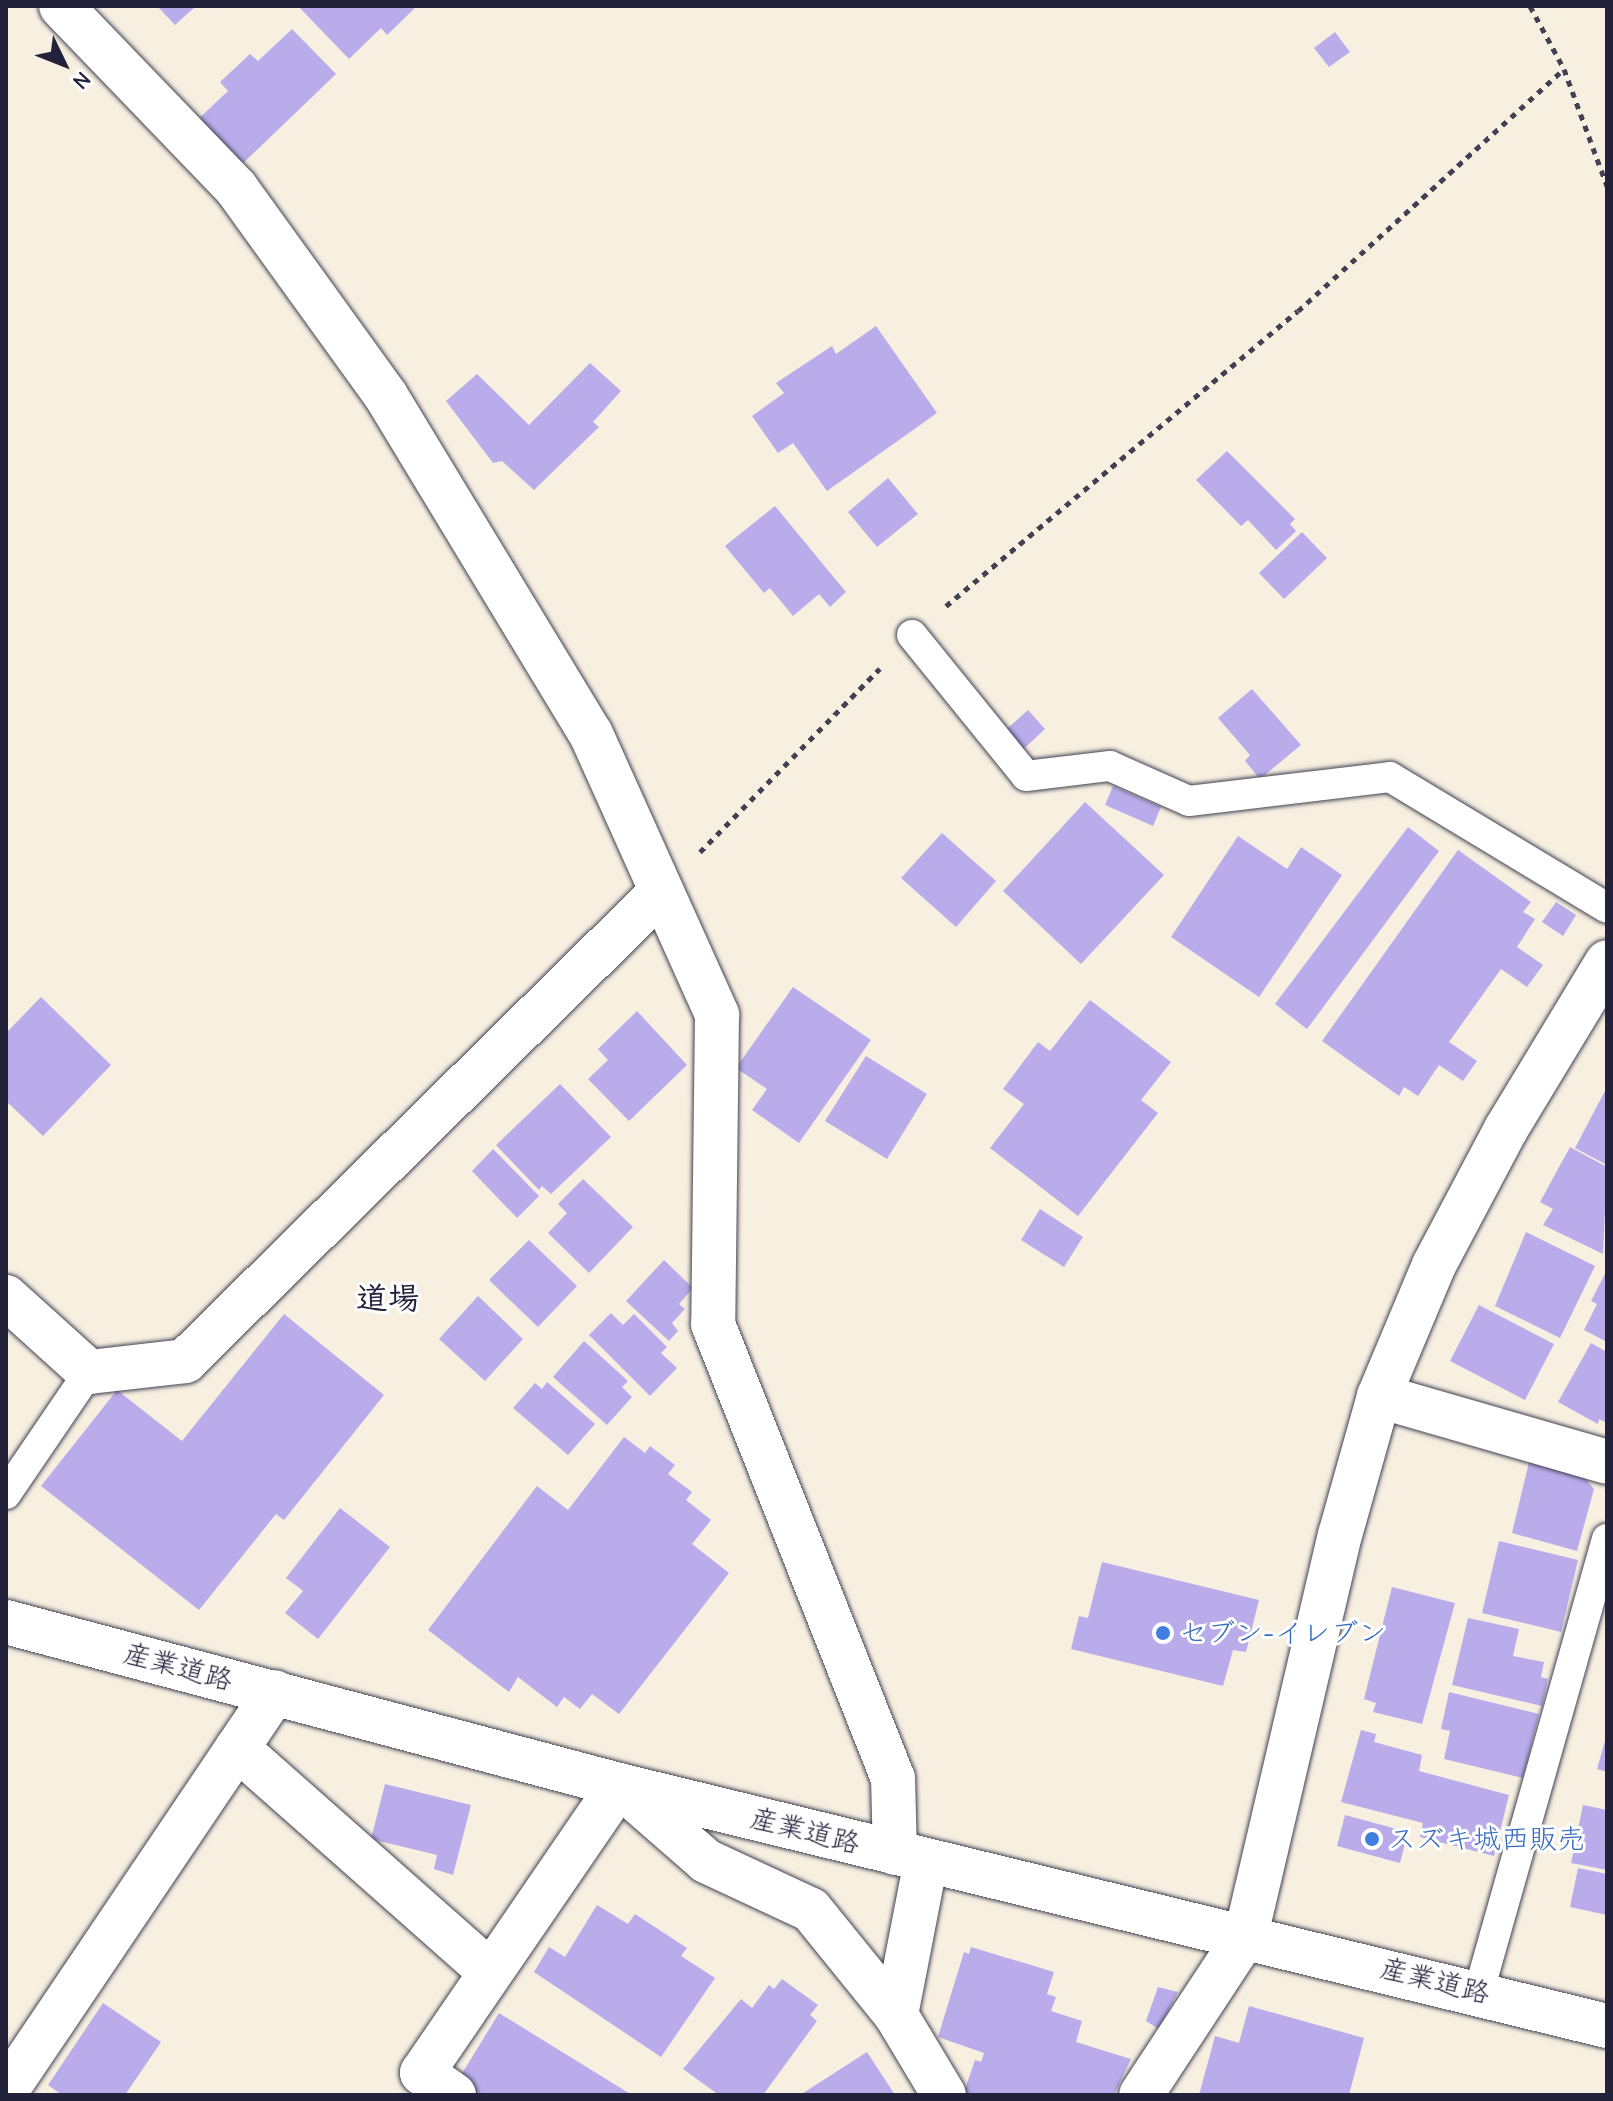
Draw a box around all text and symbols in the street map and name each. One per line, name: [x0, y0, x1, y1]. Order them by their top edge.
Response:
north arrow: [24, 24, 104, 104]
text: N: [67, 66, 96, 94]
district label: 道場: [356, 1280, 420, 1318]
place label: セブン-イレブン: [1179, 1616, 1386, 1650]
marker: セブン-イレブン: [1154, 1624, 1172, 1642]
street label: 産業道路: [120, 1636, 236, 1698]
street label: 産業道路: [747, 1801, 863, 1861]
place label: スズキ城西販売: [1388, 1822, 1584, 1856]
marker: スズキ城西販売: [1363, 1830, 1381, 1848]
street label: 産業道路: [1377, 1951, 1493, 2011]

